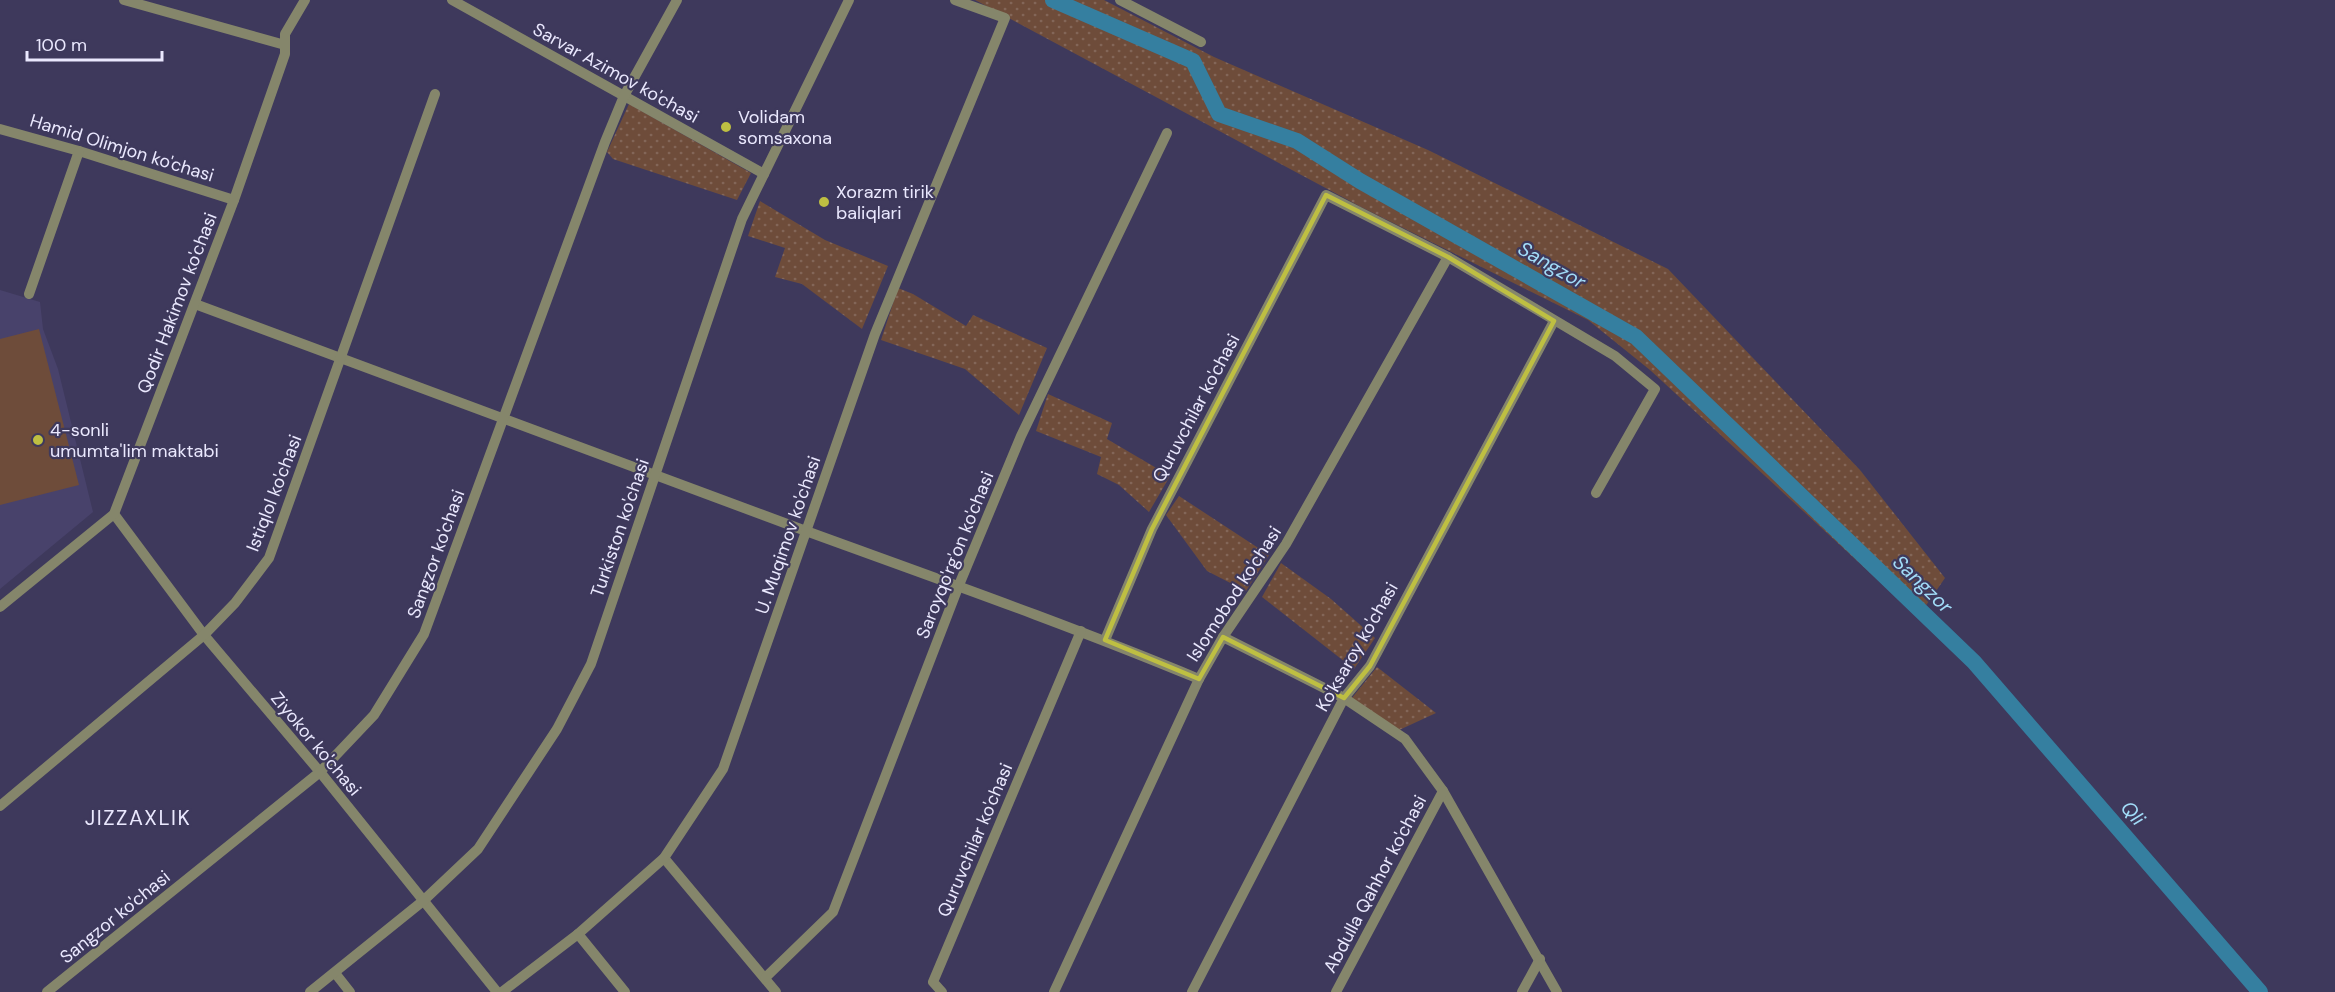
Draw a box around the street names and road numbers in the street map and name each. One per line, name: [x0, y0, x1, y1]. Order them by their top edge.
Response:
street label: Sarvar Azimov ko'chasi: [529, 17, 703, 129]
street label: Hamid Olimjon ko'chasi: [27, 109, 217, 187]
street label: Qodir Hakimov ko'chasi: [131, 209, 223, 397]
street label: Quruvchilar ko'chasi: [1147, 330, 1245, 486]
street label: Istiqlol ko'chasi: [241, 431, 307, 555]
street label: U. Muqimov ko'chasi: [750, 453, 826, 617]
street label: Turkiston ko'chasi: [585, 456, 655, 600]
street label: Saroyqo'rg'on ko'chasi: [910, 468, 1000, 642]
street label: Sangzor ko'chasi: [402, 486, 470, 622]
street label: Islomobod ko'chasi: [1181, 522, 1287, 666]
street label: Ko'ksaroy ko'chasi: [1310, 578, 1404, 716]
street label: Ziyokor ko'chasi: [265, 687, 367, 801]
street label: Quruvchilar ko'chasi: [932, 760, 1018, 920]
street label: Abdulla Qahhor ko'chasi: [1318, 791, 1432, 977]
street label: Sangzor ko'chasi: [55, 865, 175, 969]

